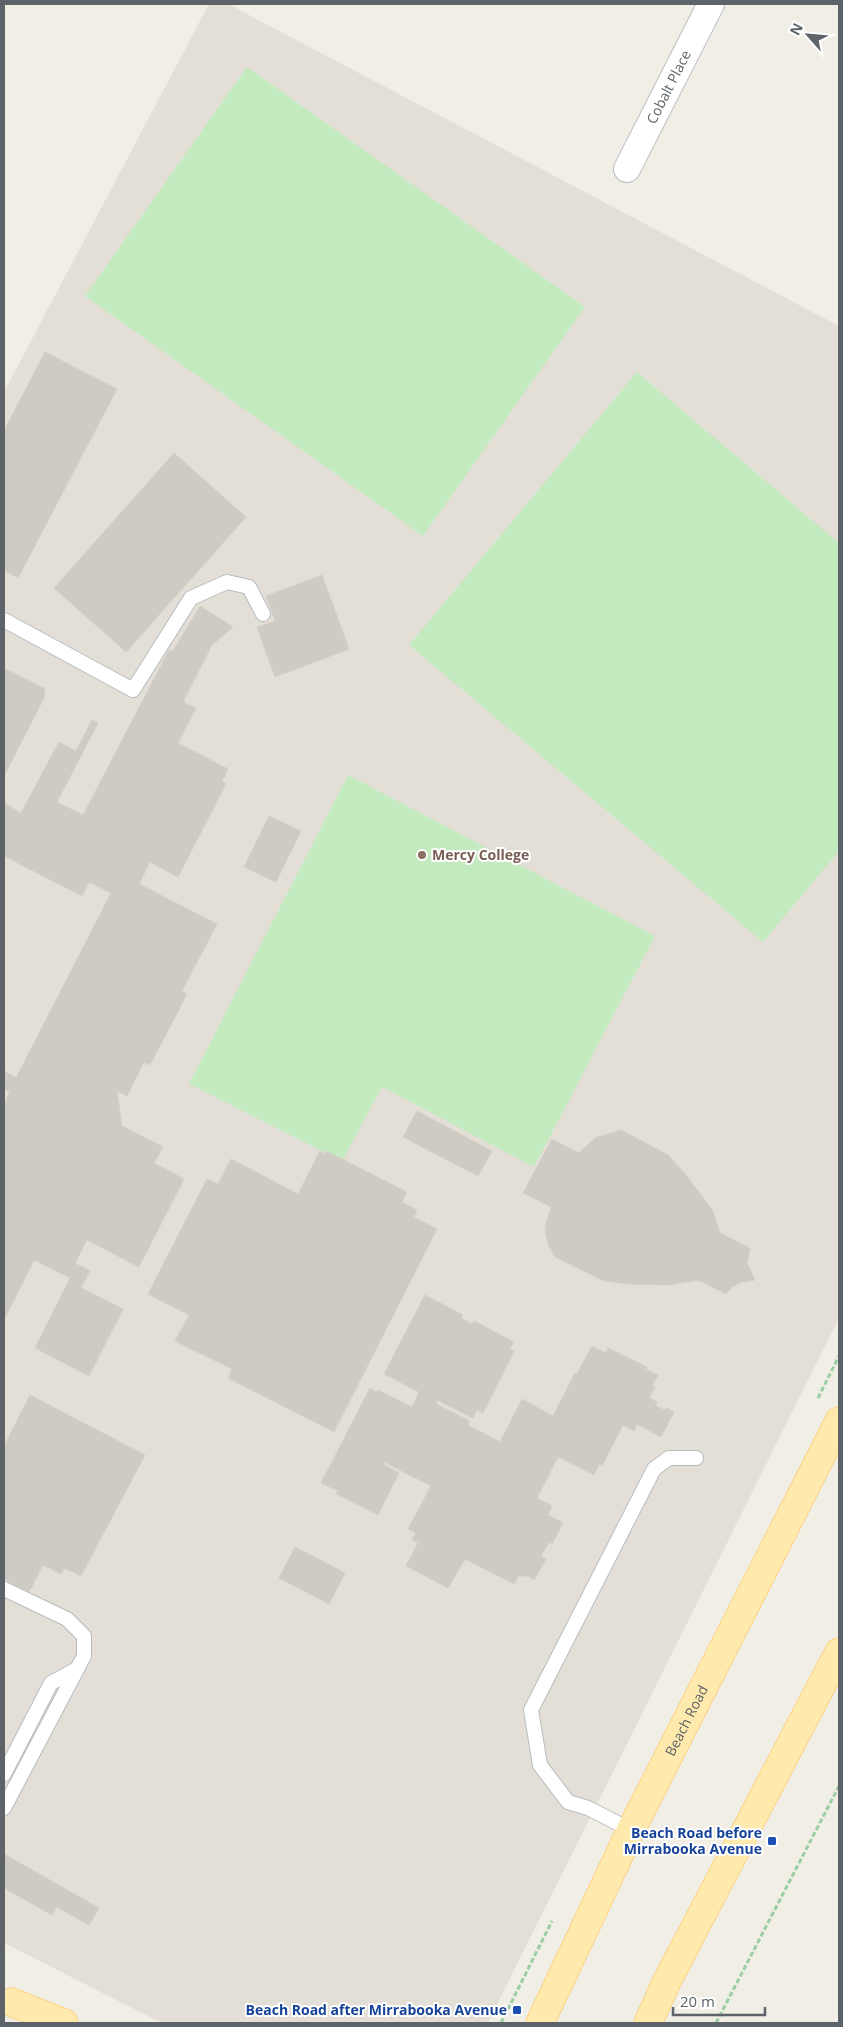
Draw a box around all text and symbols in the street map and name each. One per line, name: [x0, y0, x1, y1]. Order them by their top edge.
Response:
north arrow: [783, 10, 833, 60]
text: N: [785, 19, 807, 38]
street label: Cobalt Place: [642, 47, 695, 127]
place label: Mercy College: [432, 845, 529, 864]
marker: Mercy College: [416, 849, 428, 861]
street label: Beach Road: [660, 1682, 712, 1759]
place label: Beach Road before Mirrabooka Avenue: [624, 1823, 762, 1858]
marker: Beach Road before Mirrabooka Avenue: [766, 1835, 778, 1847]
scale bar: [673, 1984, 766, 2016]
text: 20 m: [680, 1991, 715, 2011]
place label: Beach Road after Mirrabooka Avenue: [246, 2000, 507, 2019]
marker: Beach Road after Mirrabooka Avenue: [511, 2004, 523, 2016]

